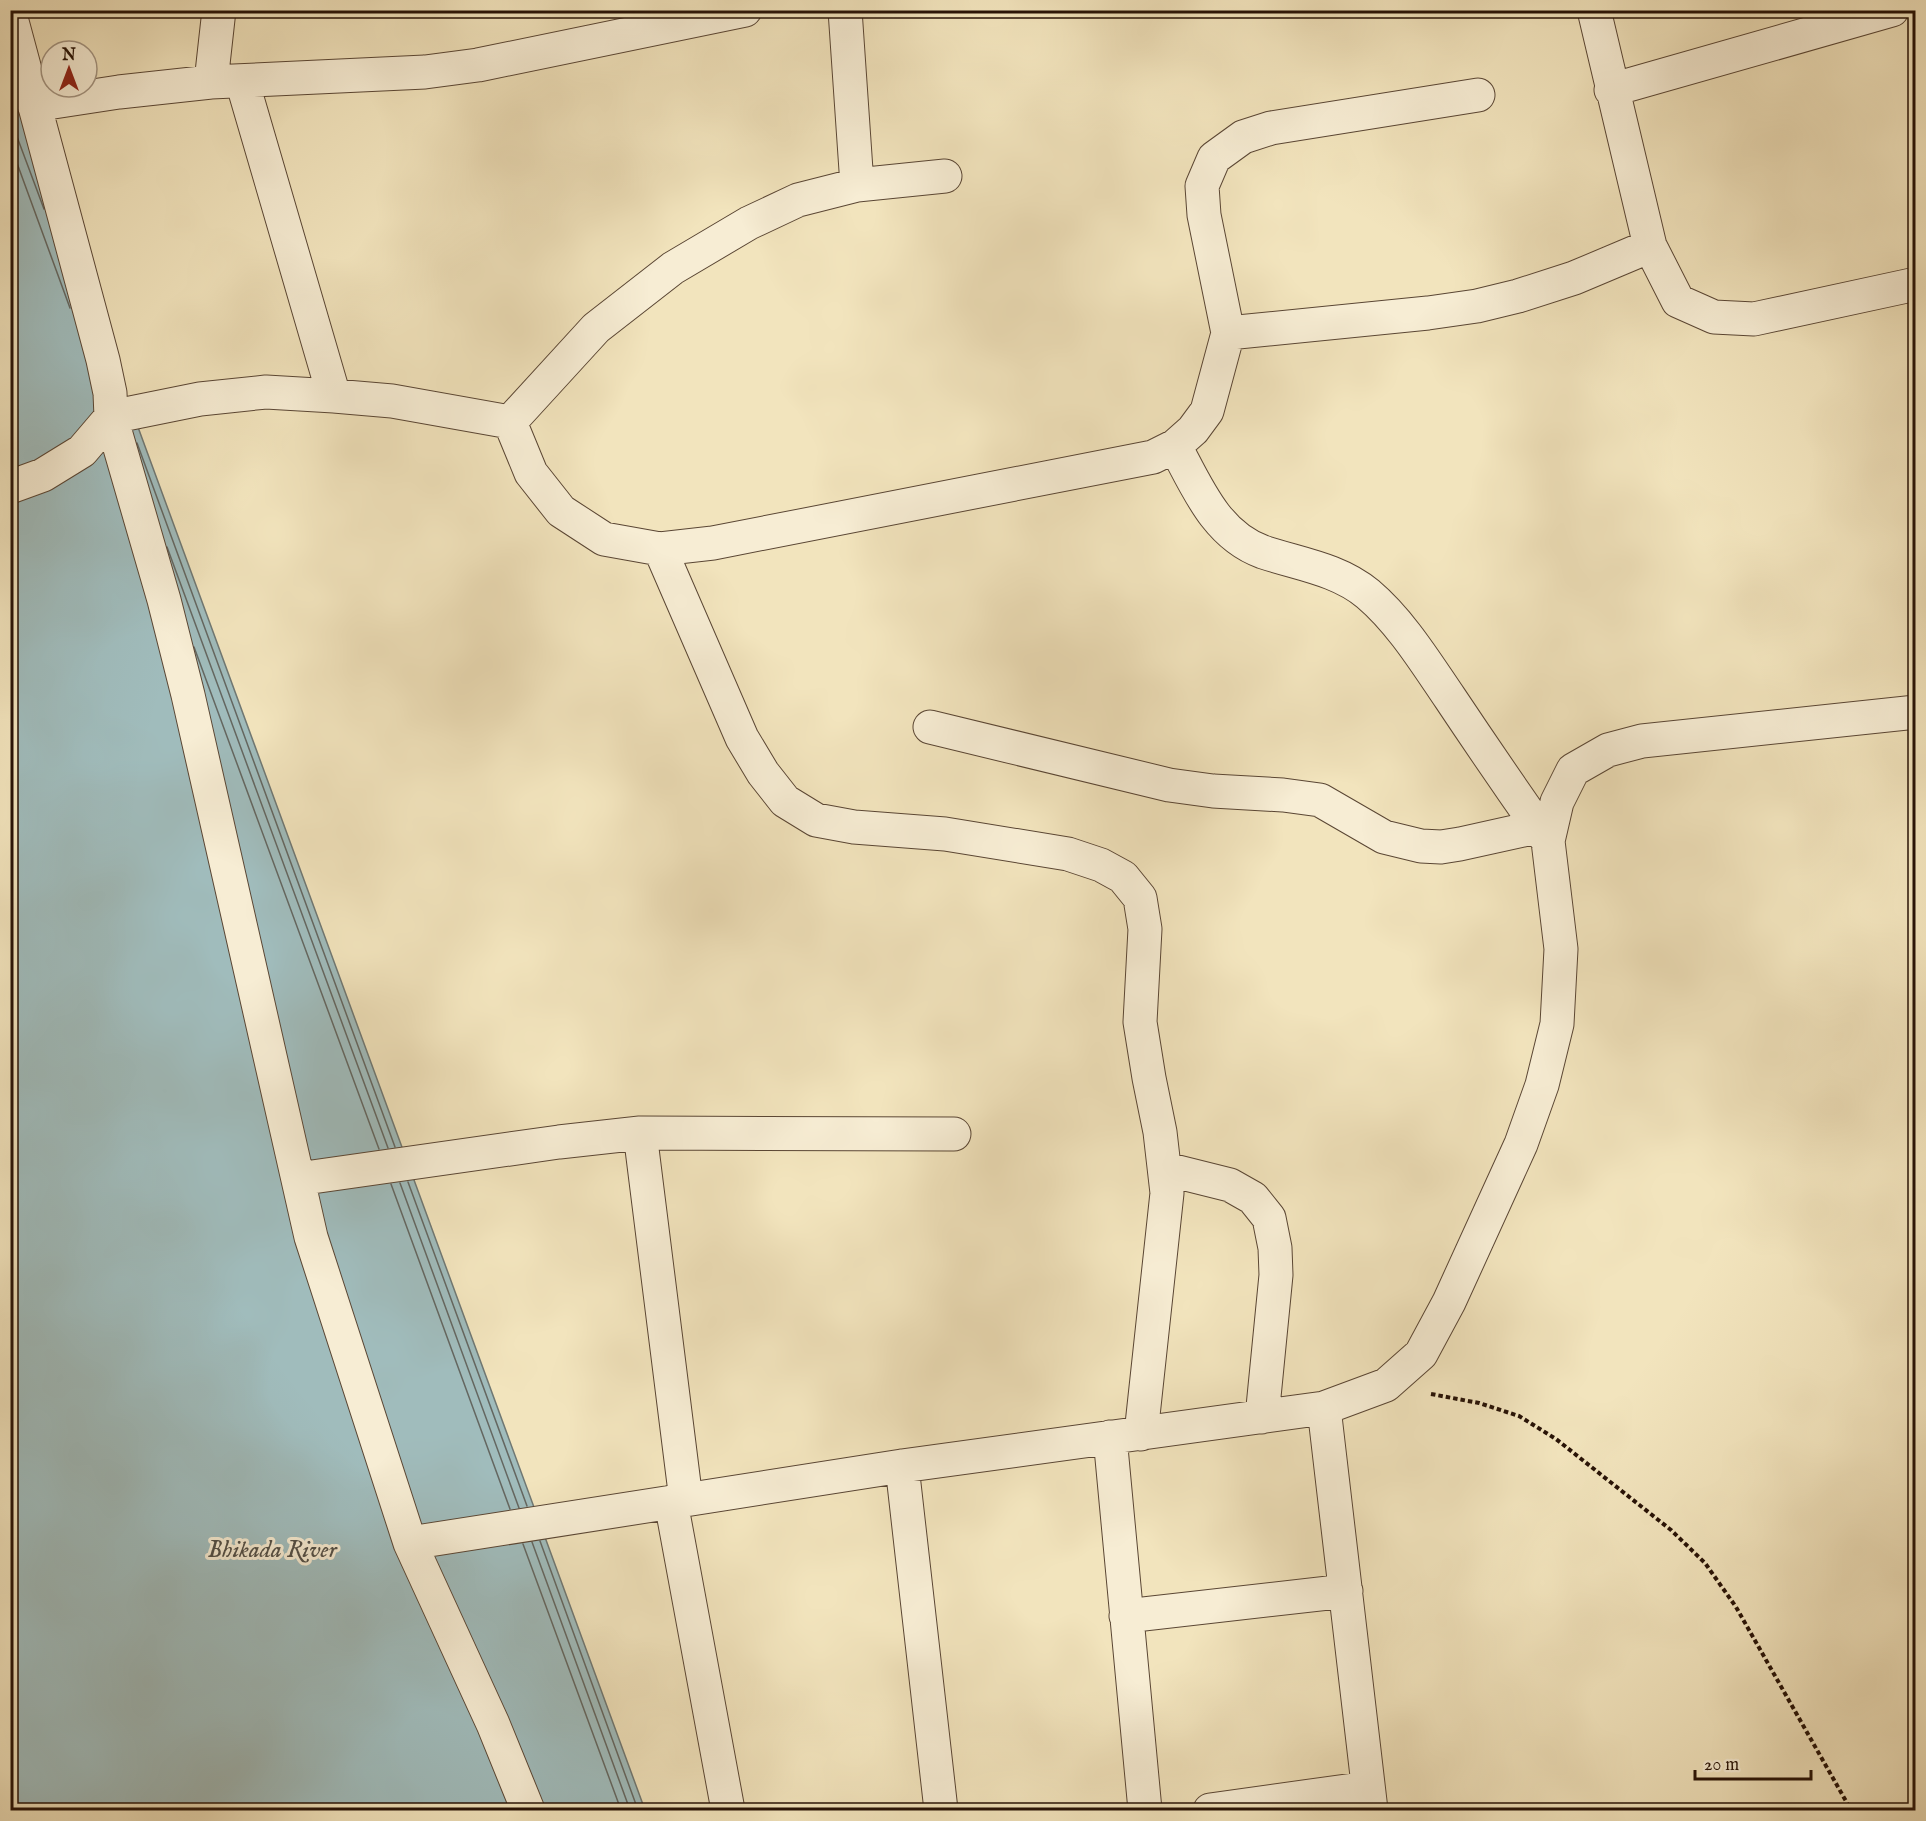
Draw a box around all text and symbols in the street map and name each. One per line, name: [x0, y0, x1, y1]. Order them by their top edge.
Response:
north arrow: [39, 39, 99, 99]
text: N: [61, 46, 76, 66]
water label: Bhikada River: [207, 1535, 338, 1566]
scale bar: [1695, 1743, 1810, 1781]
text: 20 m: [1704, 1754, 1739, 1777]

